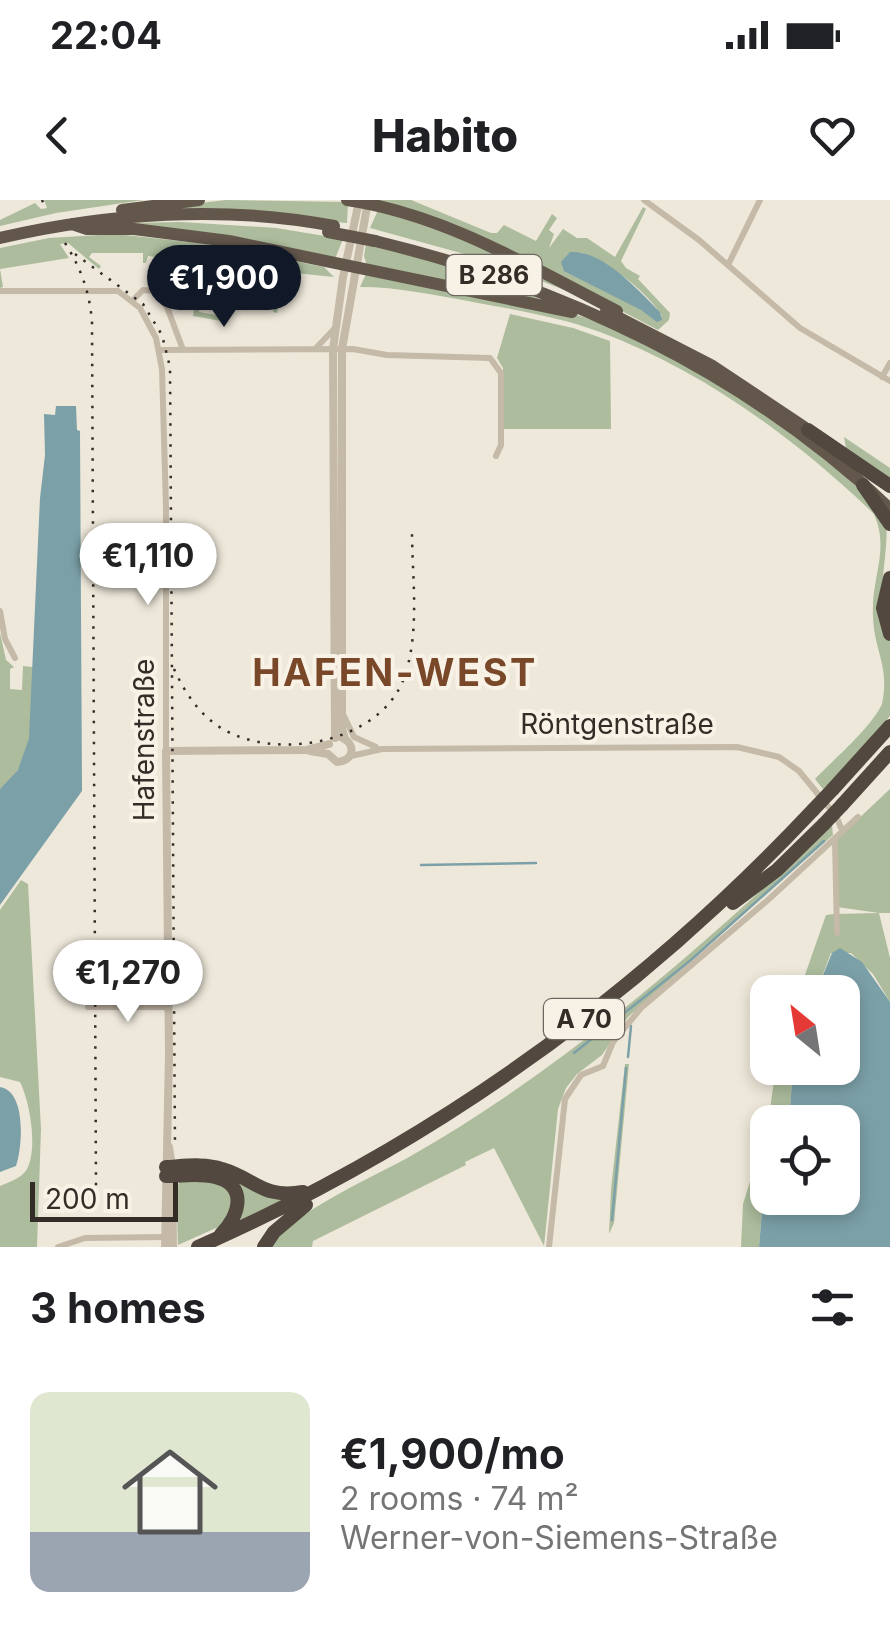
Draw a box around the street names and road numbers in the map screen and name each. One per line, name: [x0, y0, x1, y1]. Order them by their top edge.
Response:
road number: B 286: [446, 255, 542, 295]
street label: Hafenstraße: [127, 659, 161, 821]
street label: Röntgenstraße: [520, 707, 714, 741]
road number: A 70: [544, 999, 624, 1039]

